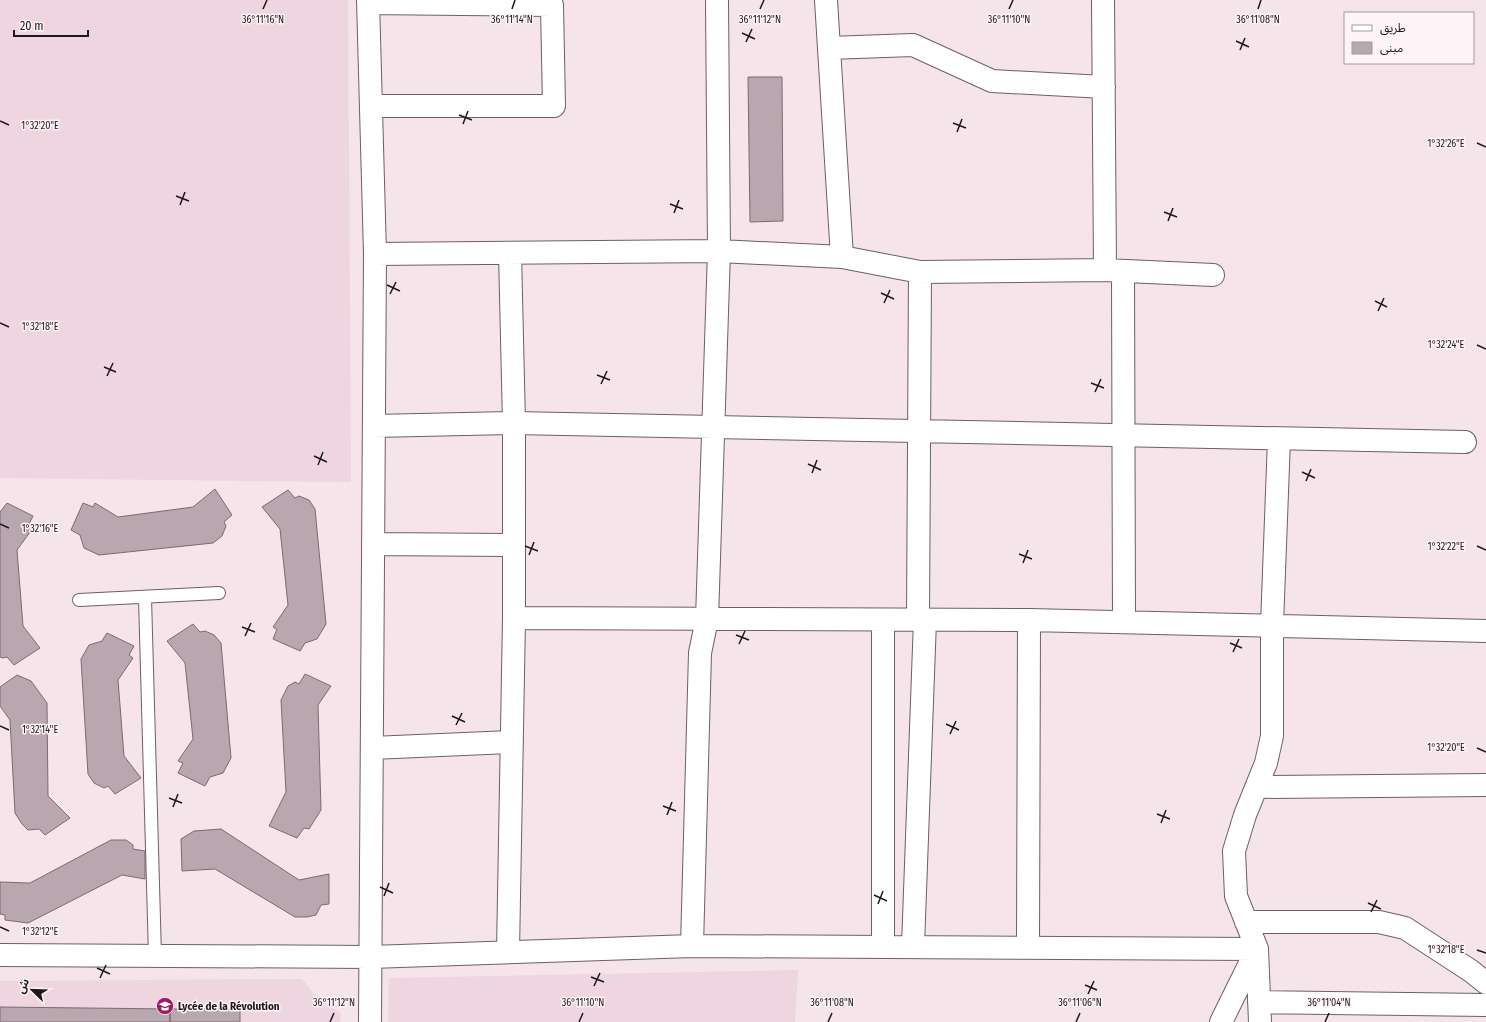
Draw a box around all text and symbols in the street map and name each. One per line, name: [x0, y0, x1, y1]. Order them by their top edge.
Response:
scale bar: [14, 12, 88, 38]
legend: [1344, 12, 1474, 64]
text: 36°11'16"N: [242, 14, 284, 26]
text: 36°11'14"N: [491, 14, 533, 26]
text: 36°11'12"N: [739, 14, 781, 26]
text: 36°11'10"N: [988, 14, 1030, 26]
text: 36°11'08"N: [1236, 14, 1280, 26]
text: 20 m: [20, 19, 44, 33]
text: طريق: [1380, 21, 1406, 36]
text: مبنى: [1380, 41, 1403, 55]
text: 1°32'20"E: [21, 120, 59, 132]
text: 1°32'26"E: [1427, 138, 1465, 150]
text: 1°32'18"E: [22, 321, 59, 333]
text: 1°32'24"E: [1428, 339, 1465, 351]
text: 1°32'16"E: [22, 523, 59, 535]
text: 1°32'22"E: [1428, 541, 1465, 553]
text: 1°32'14"E: [22, 724, 58, 736]
text: 1°32'20"E: [1427, 742, 1465, 754]
text: 1°32'12"E: [22, 926, 58, 938]
text: 1°32'18"E: [1428, 944, 1465, 956]
north arrow: [12, 970, 52, 1010]
text: ش: [14, 977, 32, 996]
school or university icon: Lycée de la Révolution: [155, 996, 175, 1016]
text: 36°11'12"N: [313, 997, 355, 1009]
text: 36°11'10"N: [562, 997, 604, 1009]
text: 36°11'08"N: [810, 997, 854, 1009]
text: 36°11'06"N: [1058, 997, 1102, 1009]
text: 36°11'04"N: [1307, 997, 1351, 1009]
place label: Lycée de la Révolution: [178, 1000, 280, 1013]

